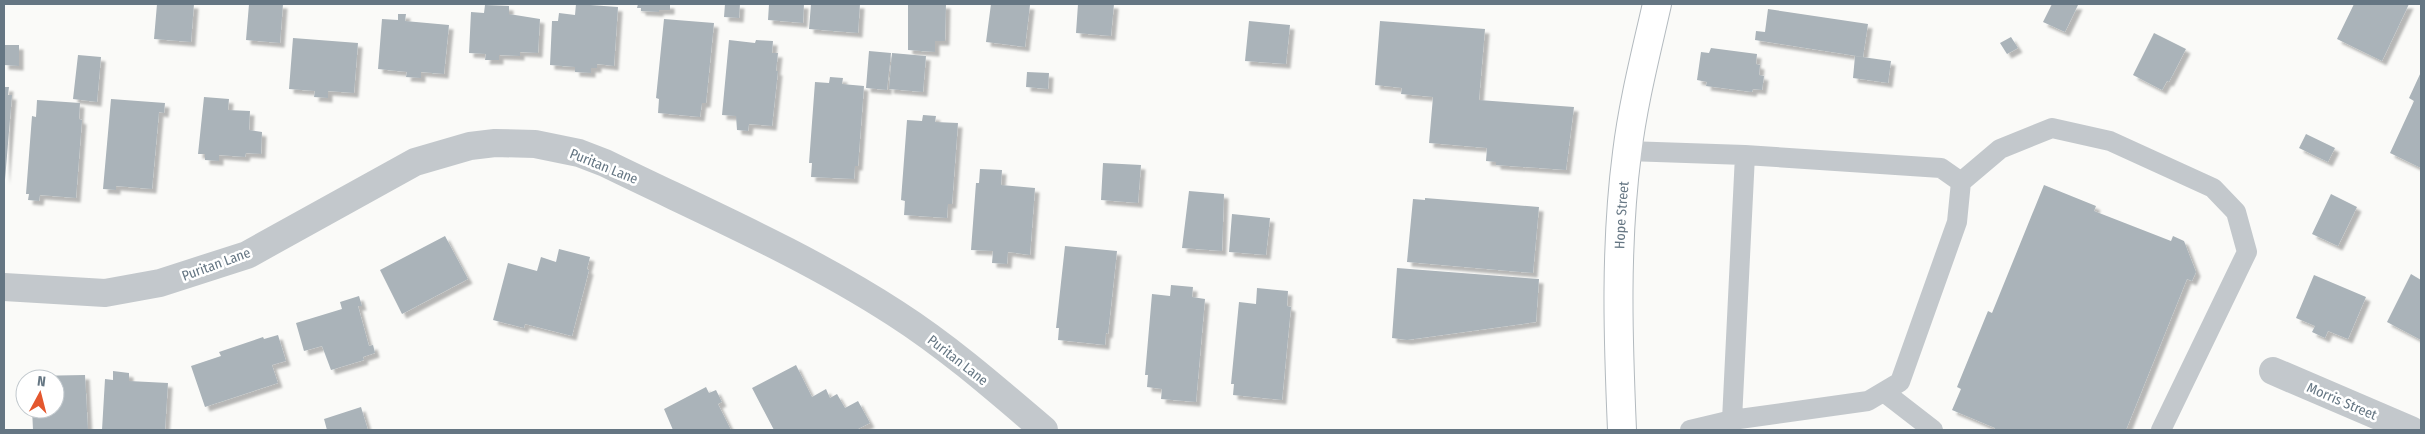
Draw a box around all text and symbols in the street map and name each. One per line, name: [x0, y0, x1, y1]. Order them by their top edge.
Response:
street label: Puritan Lane: [567, 145, 640, 188]
street label: Hope Street: [1611, 180, 1633, 249]
street label: Puritan Lane: [179, 244, 253, 285]
street label: Puritan Lane: [924, 332, 991, 389]
north arrow: [15, 369, 65, 419]
text: N: [36, 373, 47, 391]
street label: Morris Street: [2304, 379, 2380, 424]

